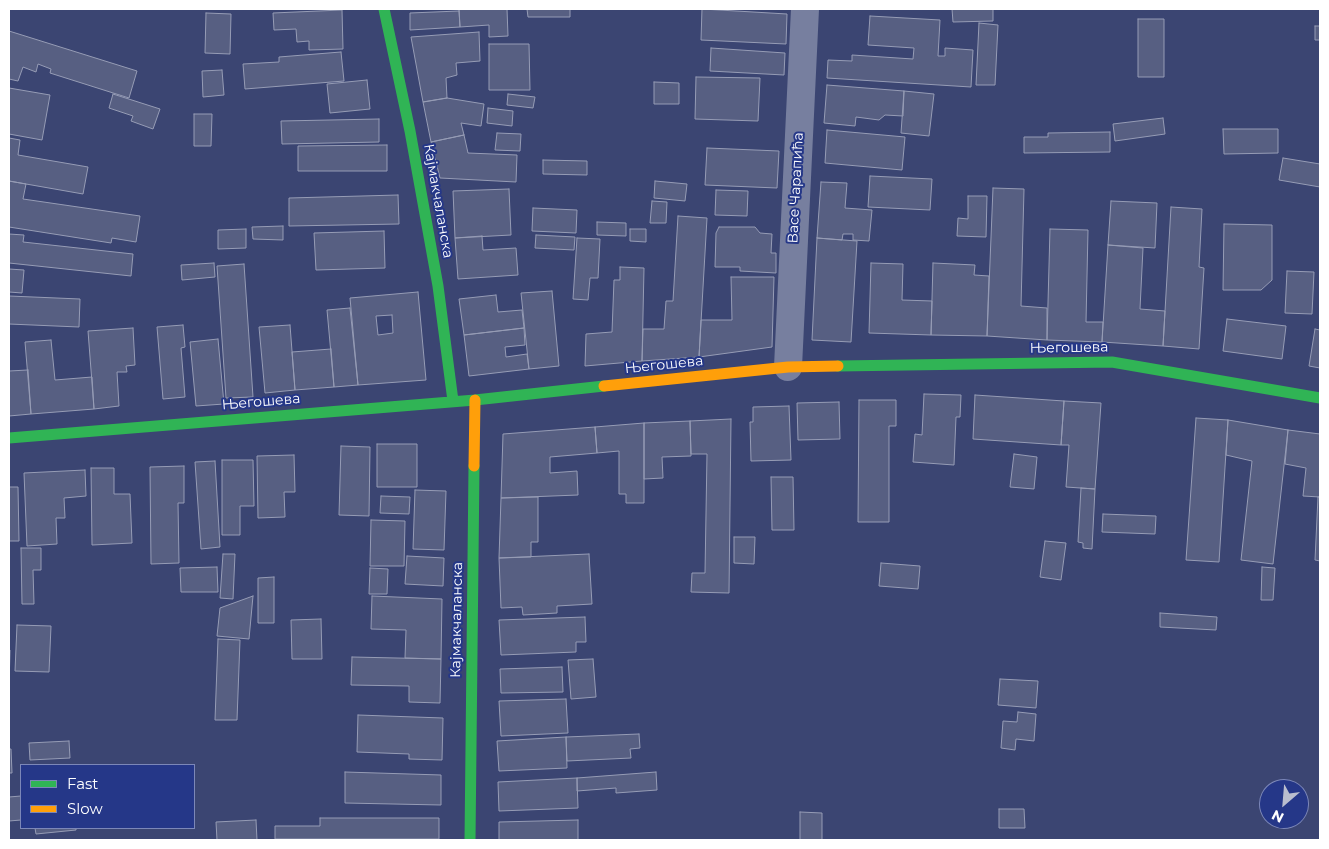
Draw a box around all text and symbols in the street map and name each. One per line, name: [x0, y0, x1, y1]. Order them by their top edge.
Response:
street label: Васе Чарапића: [785, 132, 807, 244]
street label: Кајмакчаланска: [420, 142, 456, 260]
street label: Његошева: [1029, 339, 1109, 357]
street label: Његошева: [624, 353, 704, 377]
street label: Његошева: [221, 390, 301, 414]
street label: Кајмакчаланска: [448, 562, 466, 678]
legend: [20, 764, 195, 829]
text: Fast: [67, 774, 98, 793]
north arrow: [1259, 779, 1309, 829]
text: Slow: [67, 799, 103, 818]
text: N: [1269, 806, 1287, 827]

